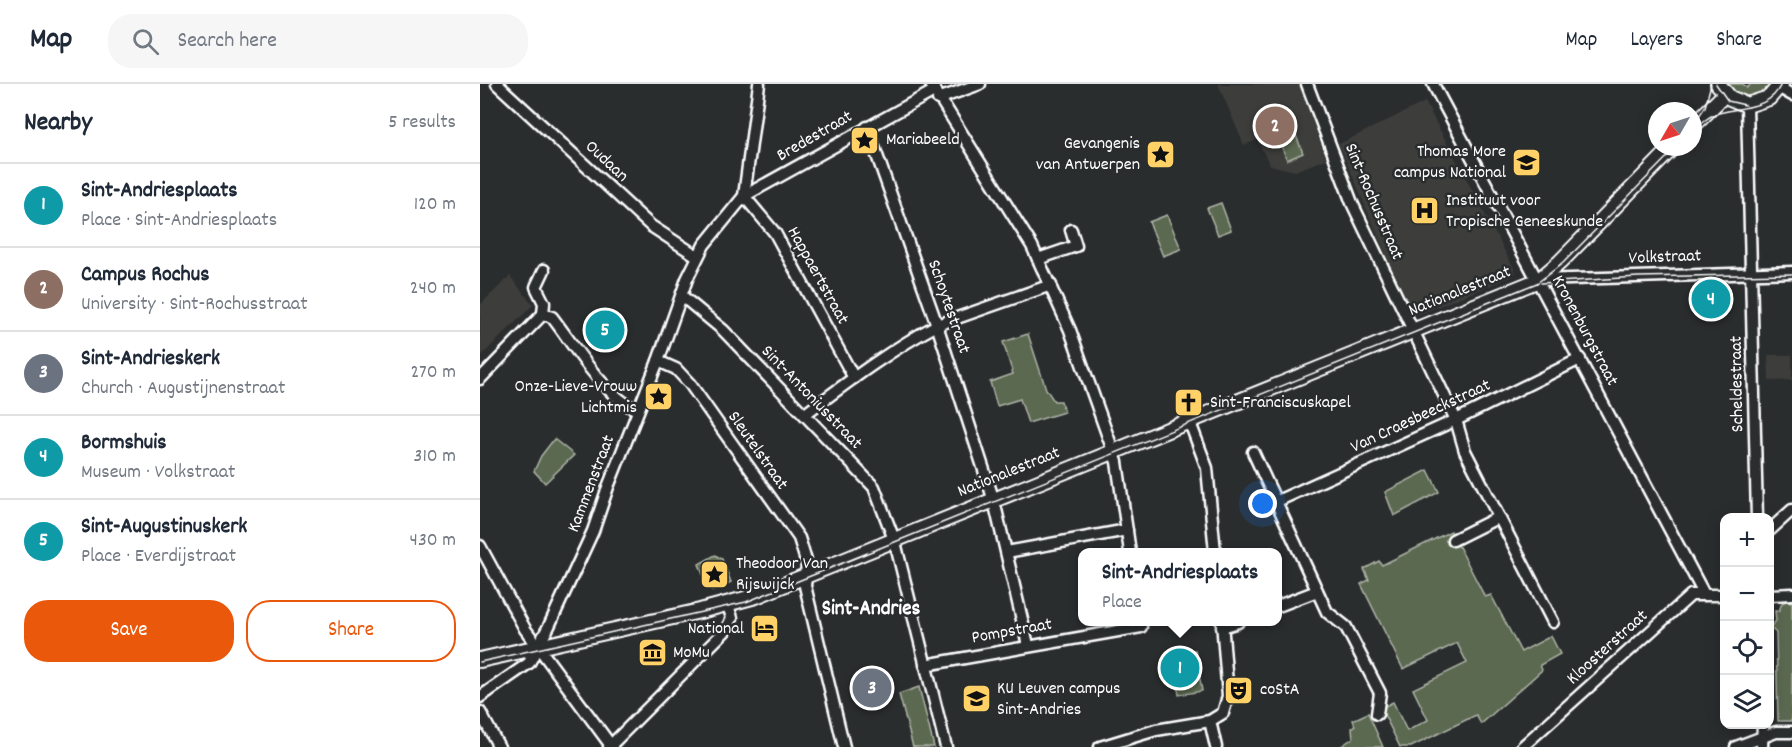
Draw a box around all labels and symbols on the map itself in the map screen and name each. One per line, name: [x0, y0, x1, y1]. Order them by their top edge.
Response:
north arrow: [1648, 102, 1702, 156]
pin: 2: [1256, 104, 1294, 148]
street label: Bredestraat: [772, 105, 858, 169]
place icon: Mariabeeld: [849, 124, 881, 156]
place label: Mariabeeld: [886, 128, 960, 153]
place label: Gevangenis van Antwerpen: [1036, 132, 1140, 178]
street label: Oudaan: [579, 135, 633, 189]
place icon: Gevangenis van Antwerpen: [1145, 138, 1177, 170]
street label: Sint-Rochusstraat: [1337, 140, 1409, 264]
place label: Thomas More campus National: [1394, 140, 1507, 186]
school or university icon: Thomas More campus National: [1511, 146, 1543, 178]
place label: Instituut voor Tropische Geneeskunde: [1446, 189, 1603, 235]
hospital icon: Instituut voor Tropische Geneeskunde: [1409, 195, 1441, 227]
street label: Happaertstraat: [780, 223, 854, 330]
street label: Volkstraat: [1628, 244, 1702, 272]
street label: Schoytestraat: [920, 257, 976, 358]
street label: Nationalestraat: [1405, 260, 1515, 324]
street label: Kronenburgstraat: [1544, 271, 1624, 391]
pin: 4: [1692, 276, 1730, 322]
pin: 5: [586, 308, 624, 352]
street label: Scheldestraat: [1725, 335, 1751, 432]
street label: Sint-Antoniusstraat: [755, 340, 868, 456]
street label: Van Craesbeeckstraat: [1347, 373, 1495, 460]
place label: Onze-Lieve-Vrouw Lichtmis: [515, 375, 637, 421]
place icon: Onze-Lieve-Vrouw Lichtmis: [642, 381, 674, 413]
church icon: Sint-Franciscuskapel: [1173, 387, 1205, 419]
place label: Sint-Franciscuskapel: [1210, 391, 1352, 416]
street label: Sleutelstraat: [721, 406, 794, 496]
street label: Kammenstraat: [562, 432, 622, 536]
street label: Nationalestraat: [954, 441, 1064, 505]
your location: [1248, 489, 1277, 518]
place label: Theodoor Van Rijswijck: [736, 552, 828, 598]
place icon: Theodoor Van Rijswijck: [699, 558, 731, 590]
district label: Sint-Andries: [822, 595, 920, 625]
street label: Kloosterstraat: [1562, 604, 1654, 691]
hotel icon: National: [749, 613, 781, 645]
street label: Pompstraat: [970, 613, 1055, 651]
place label: National: [688, 617, 745, 642]
museum icon: MoMu: [636, 637, 668, 669]
place label: MoMu: [673, 641, 710, 666]
pin: 1: [1160, 646, 1200, 690]
pin: 3: [852, 666, 892, 710]
theatre icon: coStA: [1223, 674, 1255, 706]
place label: KU Leuven campus Sint-Andries: [997, 677, 1121, 723]
place label: coStA: [1260, 678, 1300, 703]
school or university icon: KU Leuven campus Sint-Andries: [960, 683, 992, 715]

